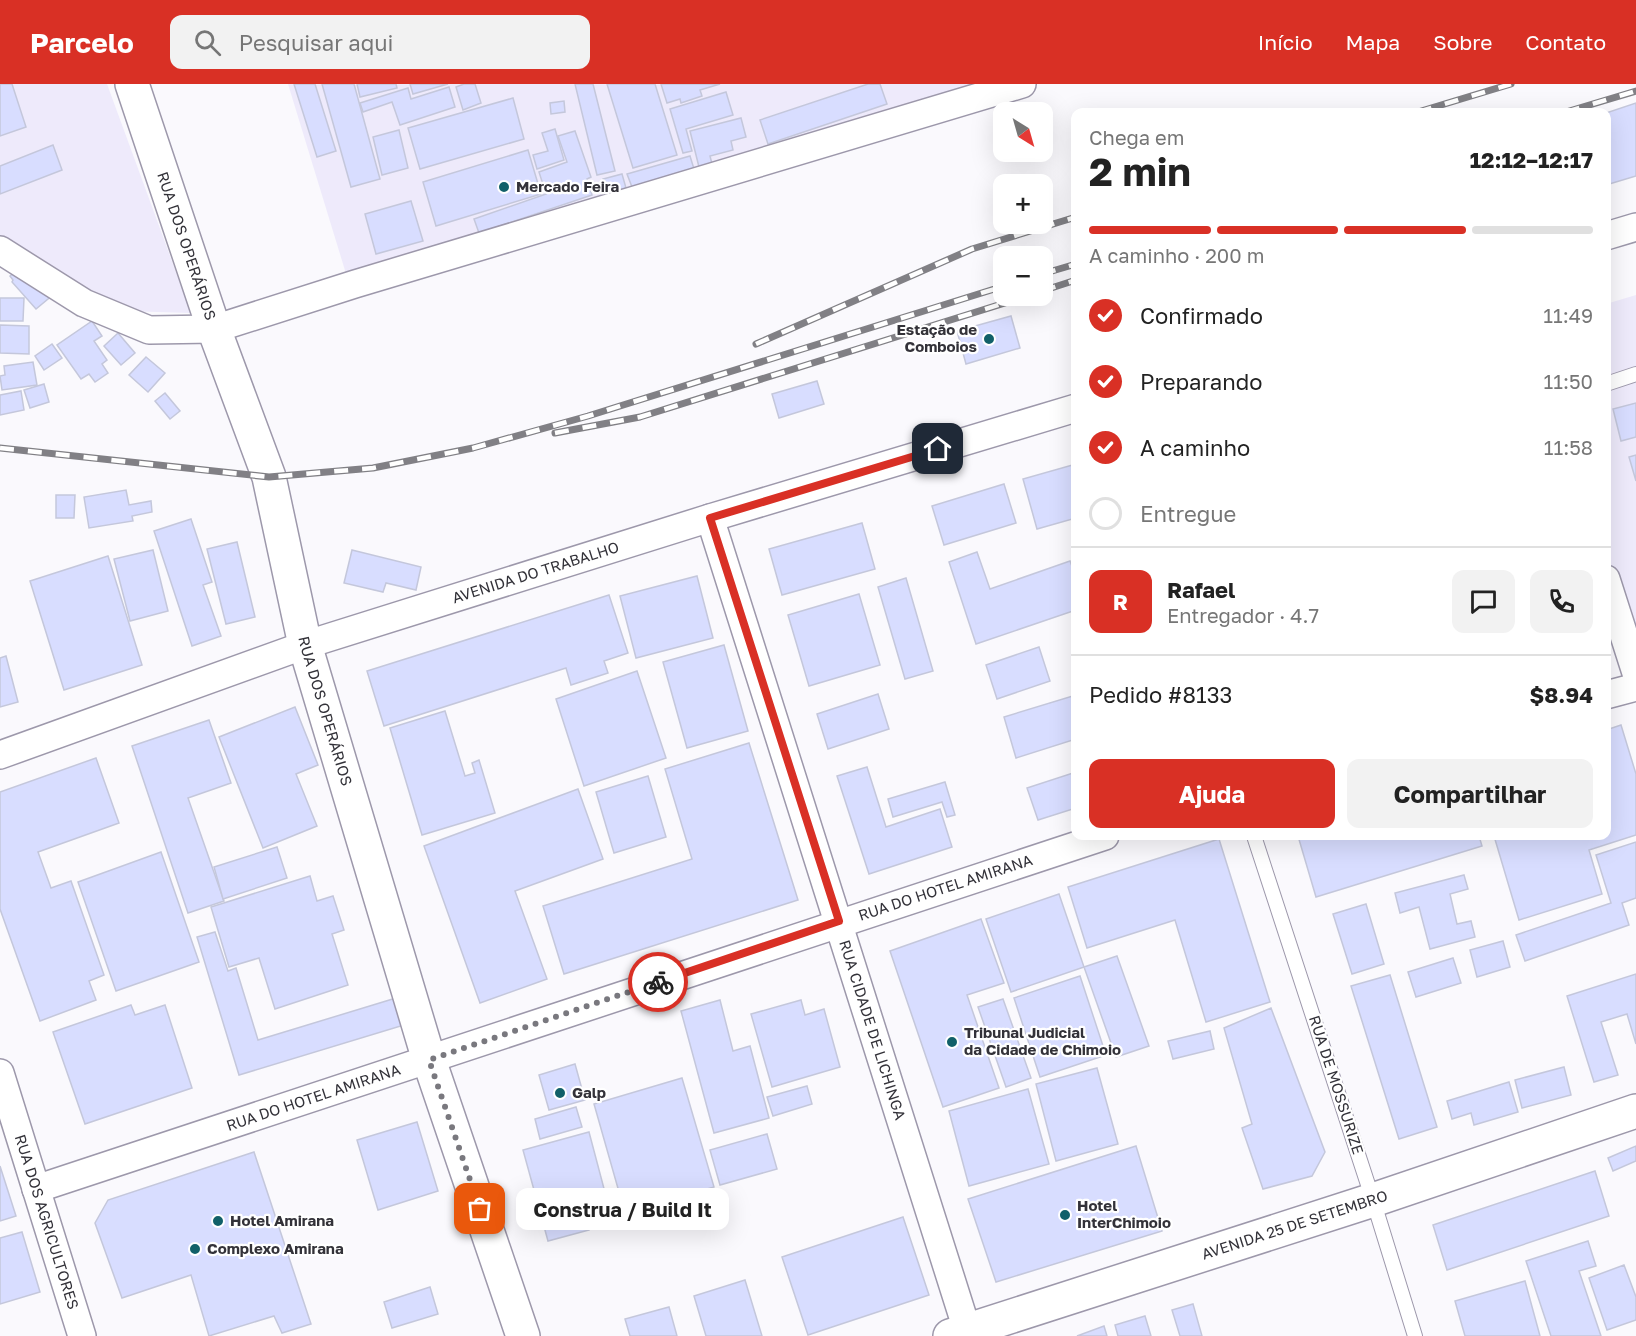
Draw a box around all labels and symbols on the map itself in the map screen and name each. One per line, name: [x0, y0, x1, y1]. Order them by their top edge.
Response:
north arrow: [993, 102, 1053, 162]
street label: RUA DOS OPERÁRIOS: [154, 169, 220, 322]
place label: Mercado Feira: [516, 177, 619, 195]
marker: Mercado Feira: [497, 180, 511, 194]
place label: Estação de Comboios: [896, 320, 977, 355]
marker: Estação de Comboios: [982, 332, 996, 346]
pin: [912, 423, 963, 474]
street label: AVENIDA DO TRABALHO: [450, 537, 621, 606]
street label: RUA DOS OPERÁRIOS: [295, 634, 357, 788]
street label: RUA DO HOTEL AMIRANA: [856, 850, 1035, 924]
street label: RUA CIDADE DE LICHINGA: [836, 937, 910, 1122]
courier: [628, 952, 688, 1012]
street label: RUA DE MOSSURIZE: [1306, 1013, 1368, 1156]
place label: Tribunal Judicial da Cidade de Chimoio: [964, 1023, 1121, 1058]
marker: Tribunal Judicial da Cidade de Chimoio: [945, 1035, 959, 1049]
street label: RUA DO HOTEL AMIRANA: [224, 1060, 402, 1134]
place label: Galp: [572, 1083, 606, 1101]
marker: Galp: [553, 1086, 567, 1100]
street label: RUA DOS AGRICULTORES: [12, 1132, 83, 1311]
pin: [454, 1183, 505, 1234]
street label: AVENIDA 25 DE SETEMBRO: [1199, 1186, 1390, 1263]
callout: Construa / Build It: [516, 1188, 729, 1230]
place label: Hotel InterChimoio: [1077, 1196, 1171, 1231]
marker: Hotel InterChimoio: [1058, 1208, 1072, 1222]
place label: Hotel Amirana: [230, 1211, 334, 1229]
marker: Hotel Amirana: [211, 1214, 225, 1228]
place label: Complexo Amirana: [207, 1239, 344, 1257]
marker: Complexo Amirana: [188, 1242, 202, 1256]

